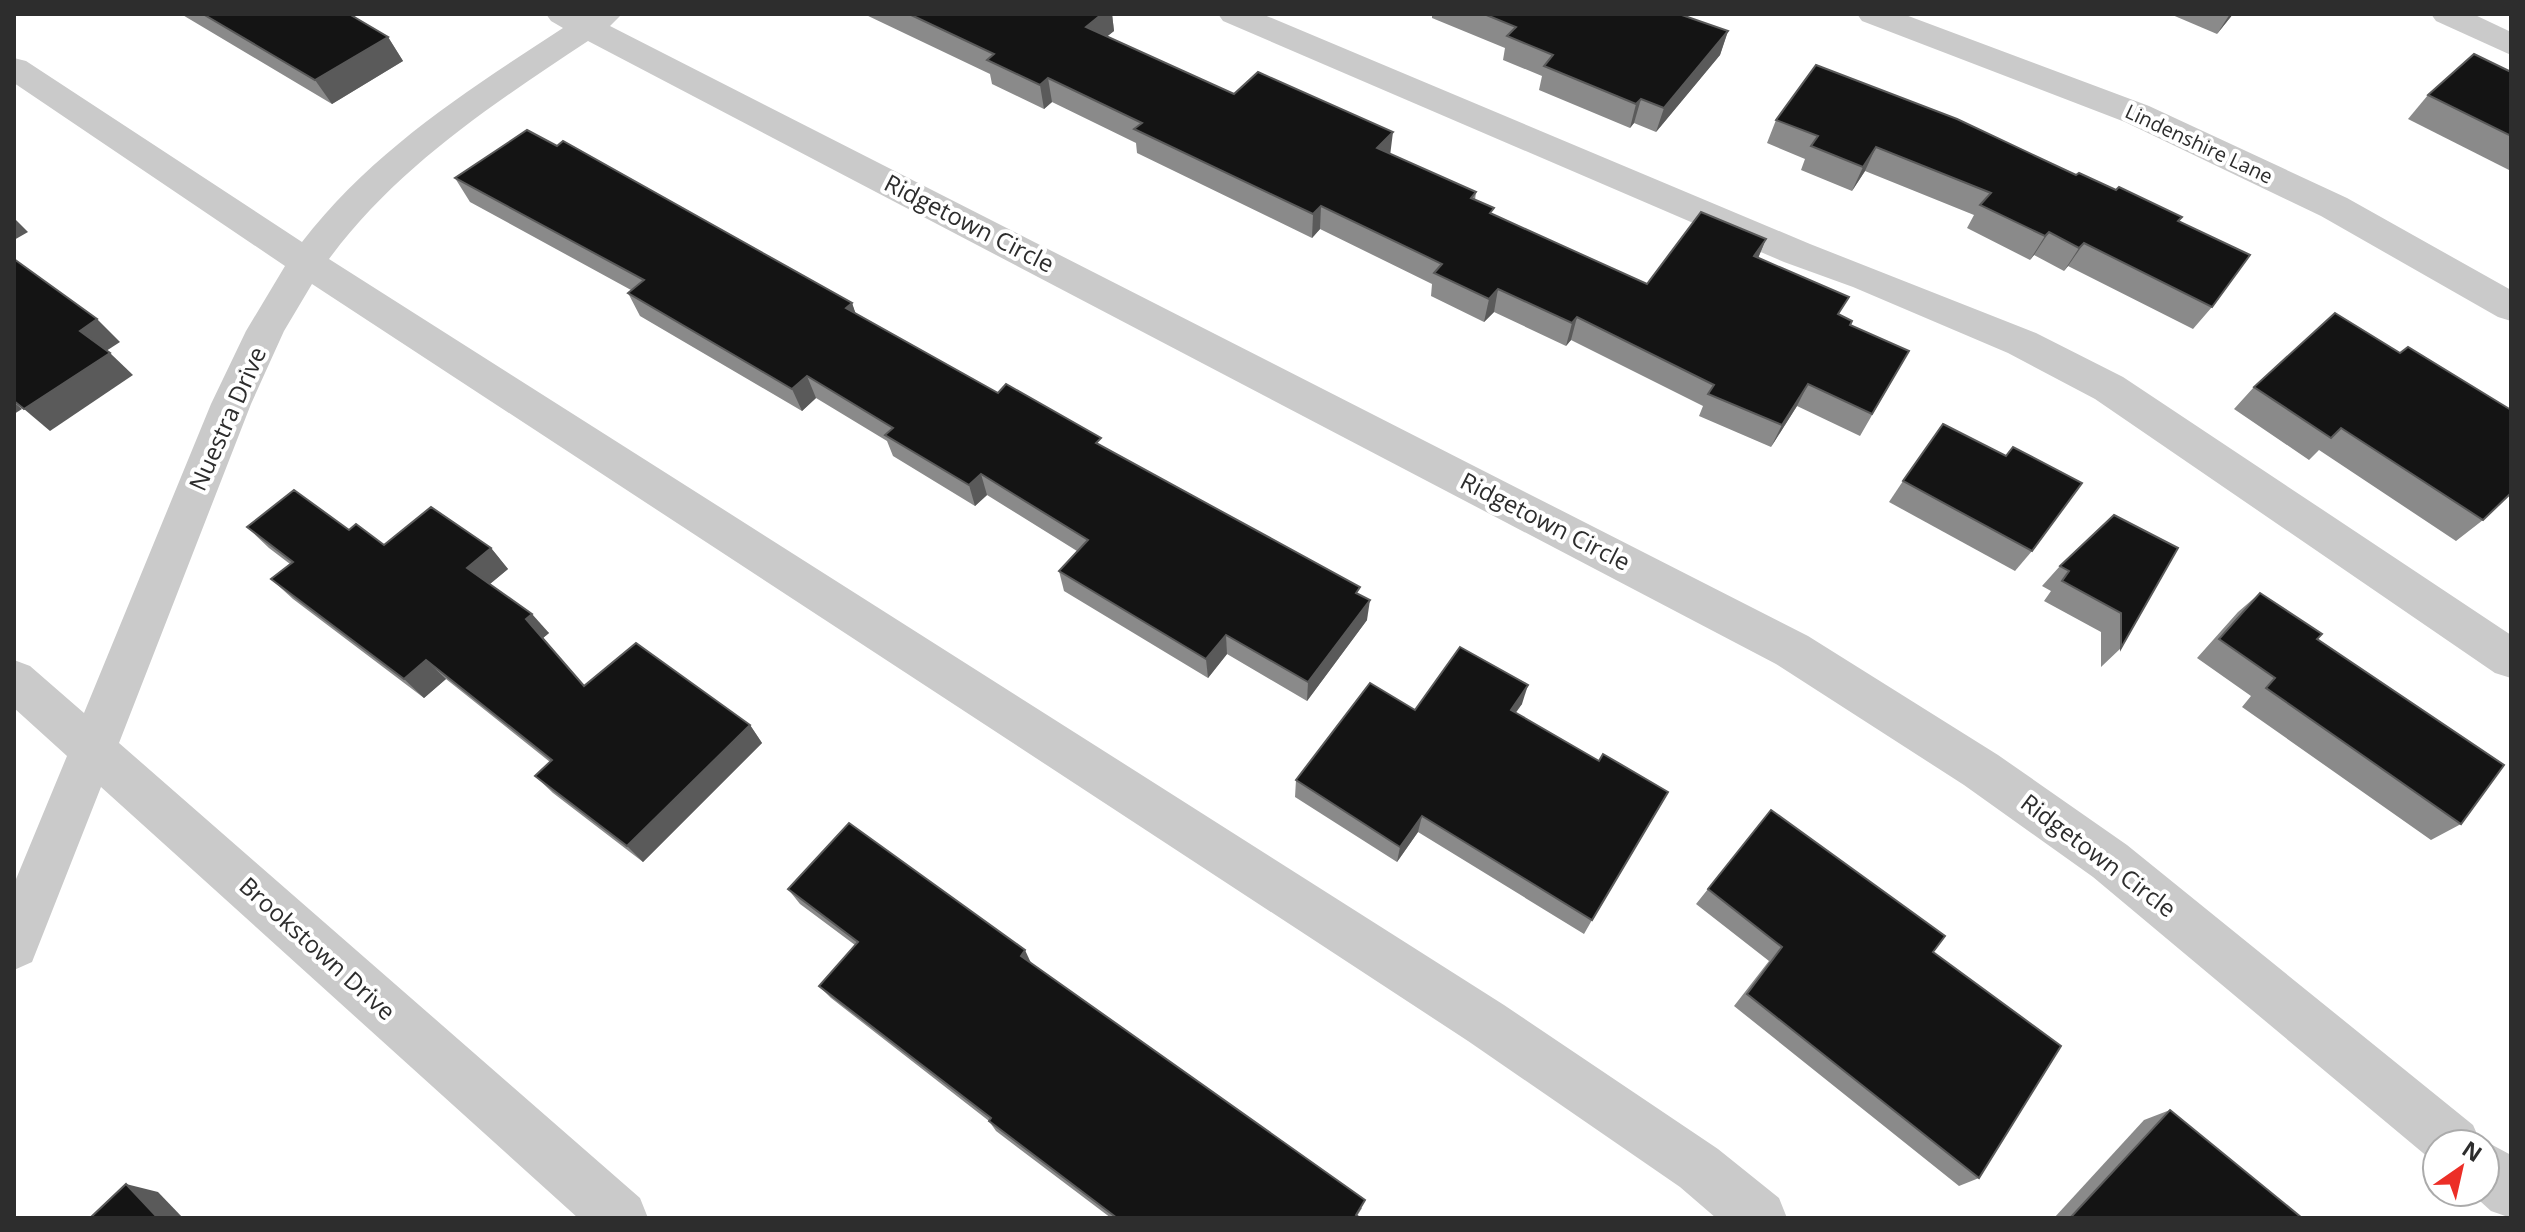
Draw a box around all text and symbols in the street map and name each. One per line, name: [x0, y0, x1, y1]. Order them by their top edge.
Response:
street label: Lindenshire Lane: [2121, 98, 2277, 190]
street label: Ridgetown Circle: [879, 166, 1060, 280]
street label: Nuestra Drive: [180, 341, 273, 496]
street label: Ridgetown Circle: [1455, 464, 1636, 578]
street label: Ridgetown Circle: [2014, 785, 2183, 924]
street label: Brookstown Drive: [233, 869, 403, 1027]
north arrow: [2421, 1128, 2501, 1208]
text: N: [2457, 1133, 2489, 1168]

